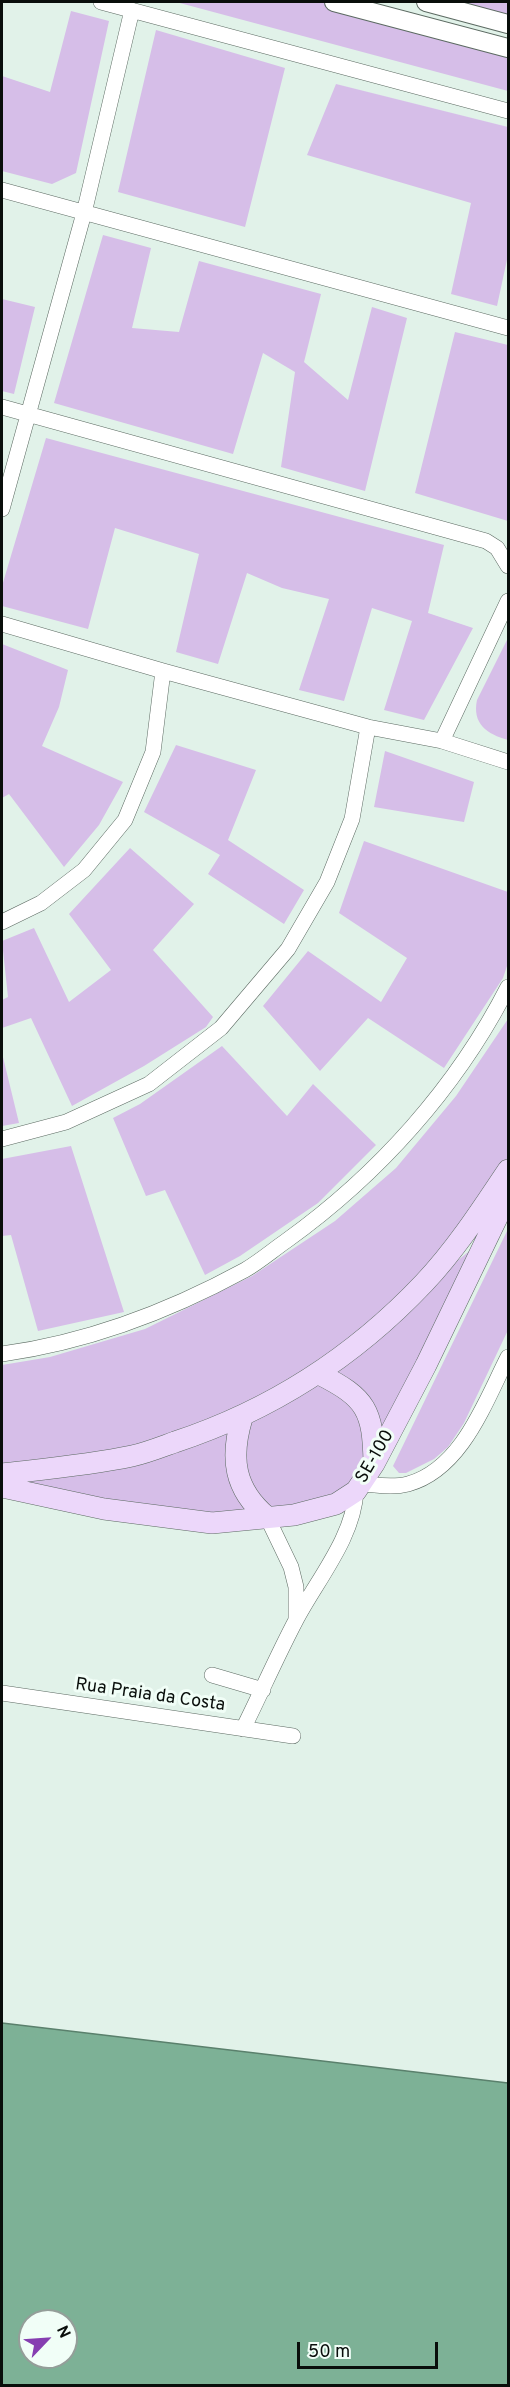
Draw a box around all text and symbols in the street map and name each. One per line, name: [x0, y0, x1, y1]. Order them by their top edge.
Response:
street label: SE-100: [352, 1426, 400, 1488]
street label: Rua Praia da Costa: [74, 1675, 226, 1717]
north arrow: [18, 2309, 78, 2369]
text: N: [51, 2323, 74, 2342]
scale bar: [300, 2330, 441, 2368]
text: 50 m: [308, 2341, 350, 2364]

